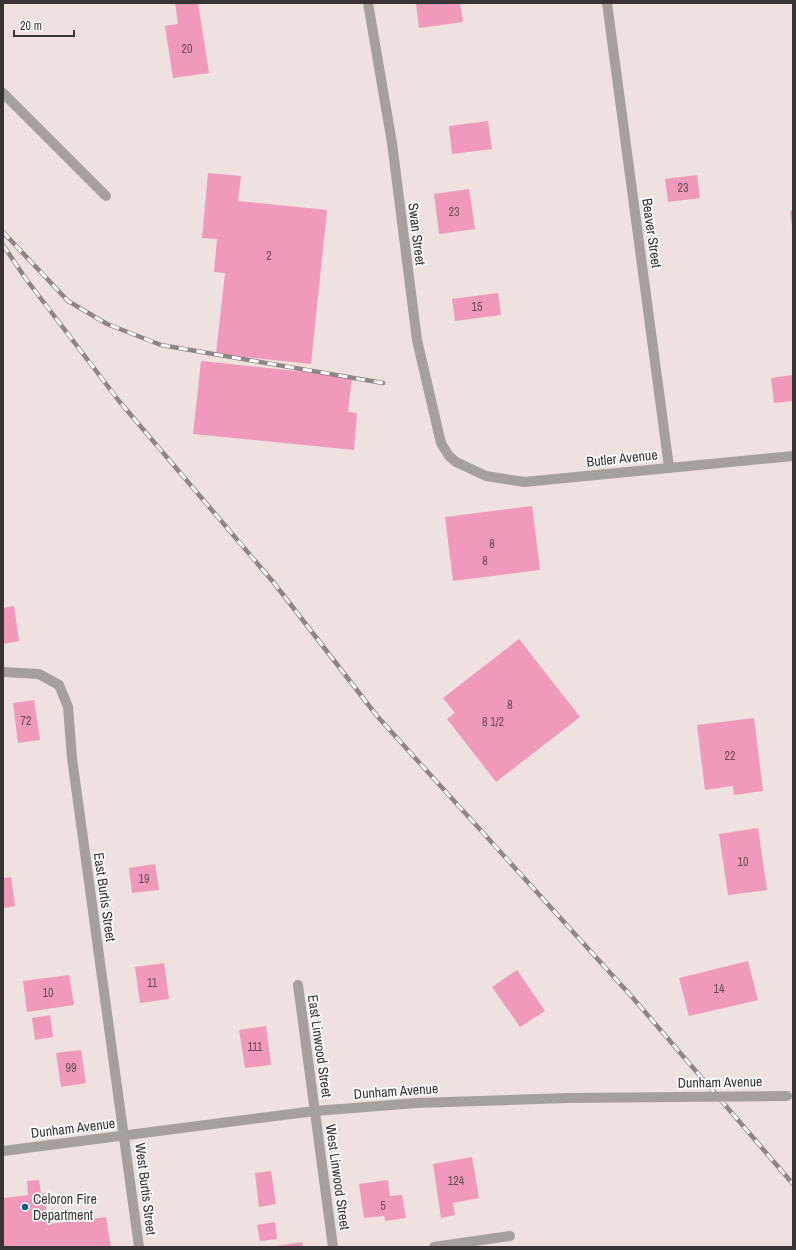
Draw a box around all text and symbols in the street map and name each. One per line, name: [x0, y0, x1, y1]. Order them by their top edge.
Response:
scale bar: [14, 12, 74, 38]
text: 20 m: [20, 18, 42, 34]
house number: 20: [182, 41, 192, 57]
house number: 23: [678, 180, 688, 196]
street label: Beaver Street: [638, 197, 666, 269]
street label: Swan Street: [404, 202, 430, 266]
house number: 23: [449, 204, 459, 220]
house number: 2: [266, 248, 272, 264]
house number: 15: [472, 299, 483, 315]
street label: Butler Avenue: [586, 445, 658, 471]
house number: 8: [489, 536, 495, 552]
house number: 8: [482, 553, 488, 569]
house number: 8: [507, 697, 513, 713]
house number: 72: [21, 713, 31, 729]
house number: 8 1/2: [482, 714, 504, 730]
house number: 22: [725, 748, 735, 764]
street label: East Burtis Street: [90, 851, 120, 943]
house number: 10: [738, 854, 748, 870]
house number: 19: [139, 871, 149, 887]
house number: 11: [147, 975, 158, 991]
house number: 14: [714, 981, 725, 997]
house number: 10: [43, 985, 53, 1001]
street label: East Linwood Street: [304, 994, 336, 1098]
house number: 111: [248, 1039, 263, 1055]
house number: 99: [66, 1060, 76, 1076]
street label: Dunham Avenue: [678, 1072, 762, 1092]
street label: Dunham Avenue: [353, 1079, 439, 1103]
street label: Dunham Avenue: [30, 1114, 116, 1142]
street label: West Linwood Street: [322, 1123, 354, 1231]
street label: West Burtis Street: [131, 1142, 161, 1236]
house number: 124: [448, 1173, 465, 1189]
place label: Celoron Fire Department: [33, 1190, 97, 1224]
house number: 5: [380, 1198, 386, 1214]
marker: Celoron Fire Department: [20, 1202, 30, 1212]

